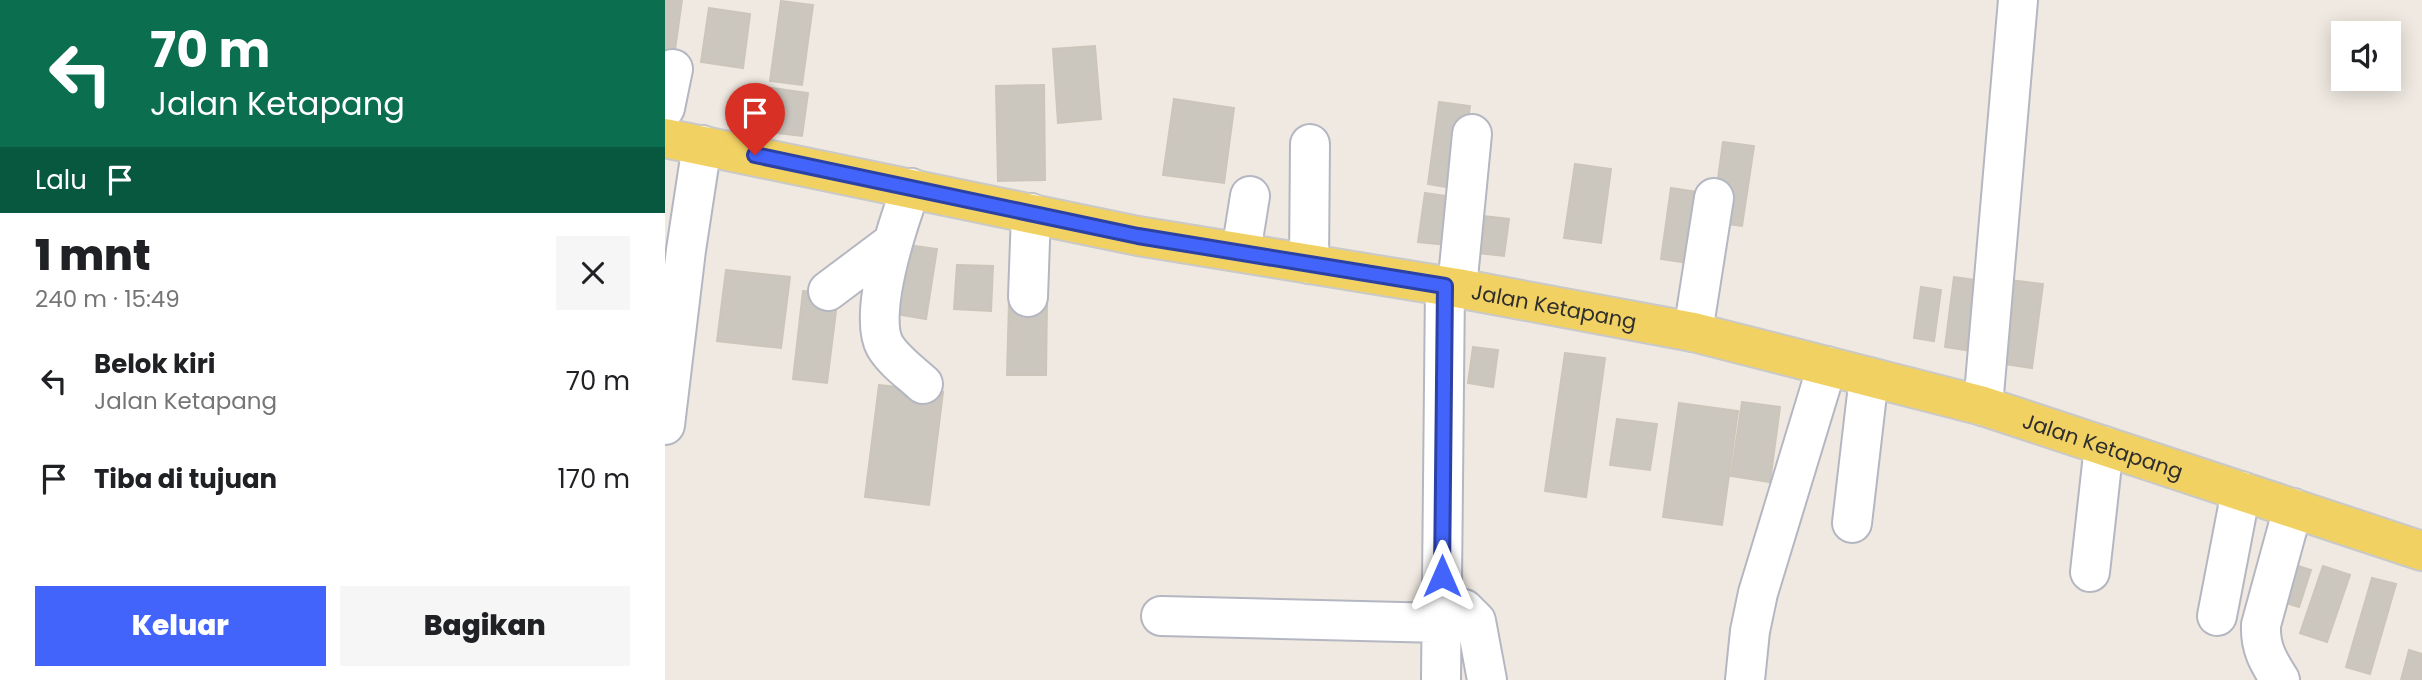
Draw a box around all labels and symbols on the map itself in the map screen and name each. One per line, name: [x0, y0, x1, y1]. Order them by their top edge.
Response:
pin: [725, 83, 785, 155]
street label: Jalan Ketapang: [1469, 277, 1639, 336]
street label: Jalan Ketapang: [2019, 406, 2187, 486]
position arrow: [1405, 539, 1479, 613]

